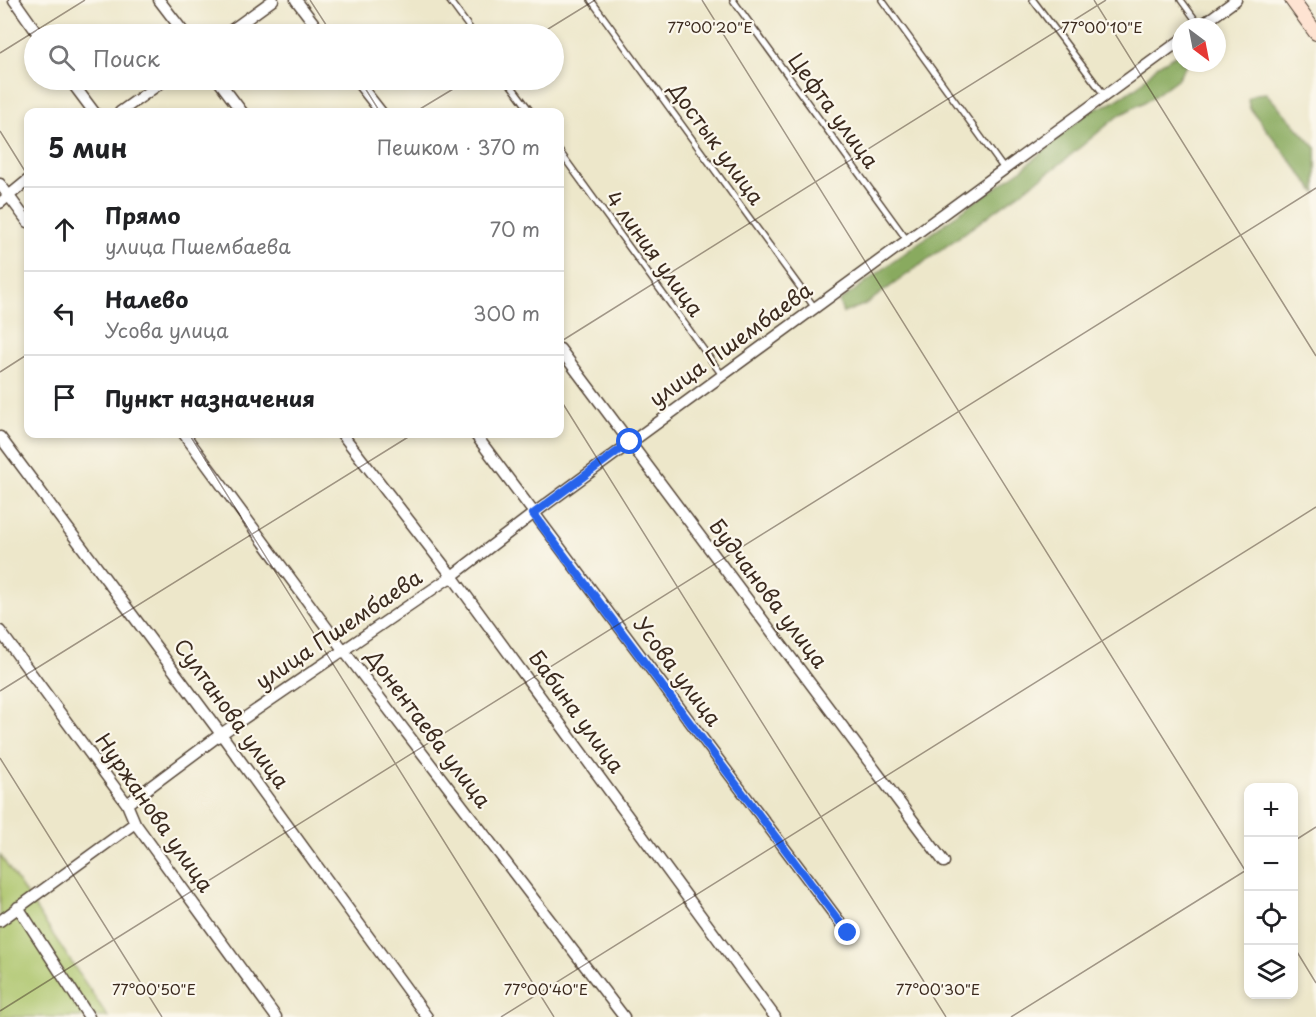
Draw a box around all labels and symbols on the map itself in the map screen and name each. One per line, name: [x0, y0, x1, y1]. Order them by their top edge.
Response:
text: 77°00'20"E: [667, 15, 753, 38]
text: 77°00'10"E: [1061, 15, 1143, 38]
north arrow: [1172, 18, 1226, 72]
street label: Цефта улица: [782, 45, 888, 175]
street label: Достык улица: [662, 74, 774, 211]
street label: 4 линия улица: [599, 183, 713, 323]
street label: улица Пшембаева: [642, 273, 818, 414]
route start: [616, 428, 642, 454]
street label: Будчанова улица: [703, 511, 837, 675]
street label: улица Пшембаева: [248, 561, 428, 696]
street label: Усова улица: [627, 609, 731, 733]
street label: Султанова улица: [167, 631, 299, 795]
street label: Донентаева улица: [359, 641, 501, 815]
street label: Бабина улица: [522, 643, 634, 780]
street label: Нуржанова улица: [89, 726, 223, 899]
route end: [834, 919, 860, 945]
text: 77°00'50"E: [112, 977, 196, 1000]
text: 77°00'40"E: [504, 977, 588, 1000]
text: 77°00'30"E: [896, 977, 980, 1000]

